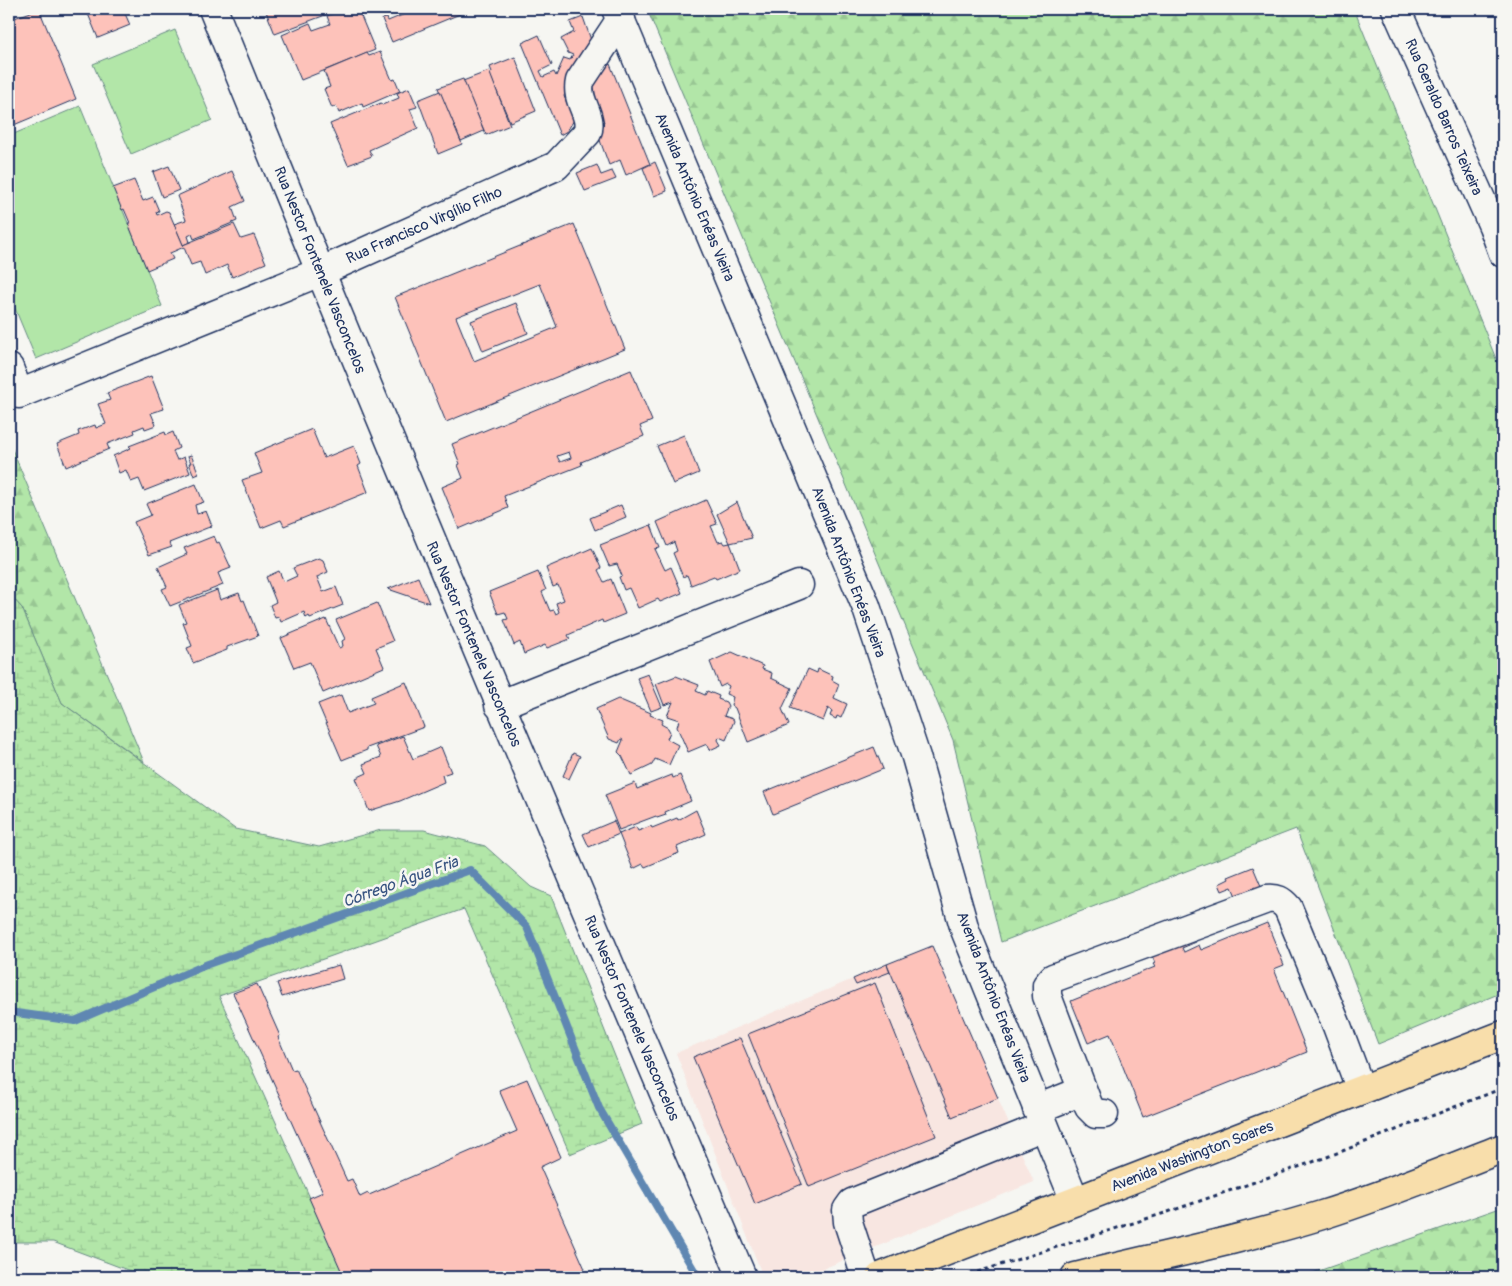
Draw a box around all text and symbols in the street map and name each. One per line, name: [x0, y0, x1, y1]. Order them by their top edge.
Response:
street label: Rua Geraldo Barros Teixeira: [1400, 36, 1487, 198]
street label: Avenida Antônio Enéas Vieira: [650, 110, 739, 284]
street label: Rua Nestor Fontenele Vasconcelos: [269, 164, 370, 377]
street label: Rua Francisco Virgílio Filho: [343, 183, 505, 268]
street label: Avenida Antônio Enéas Vieira: [807, 484, 890, 660]
street label: Rua Nestor Fontenele Vasconcelos: [422, 539, 526, 750]
water label: Córrego Água Fria: [340, 851, 462, 912]
street label: Avenida Antônio Enéas Vieira: [952, 909, 1035, 1085]
street label: Rua Nestor Fontenele Vasconcelos: [580, 913, 684, 1124]
street label: Avenida Washington Soares: [1108, 1117, 1276, 1196]

